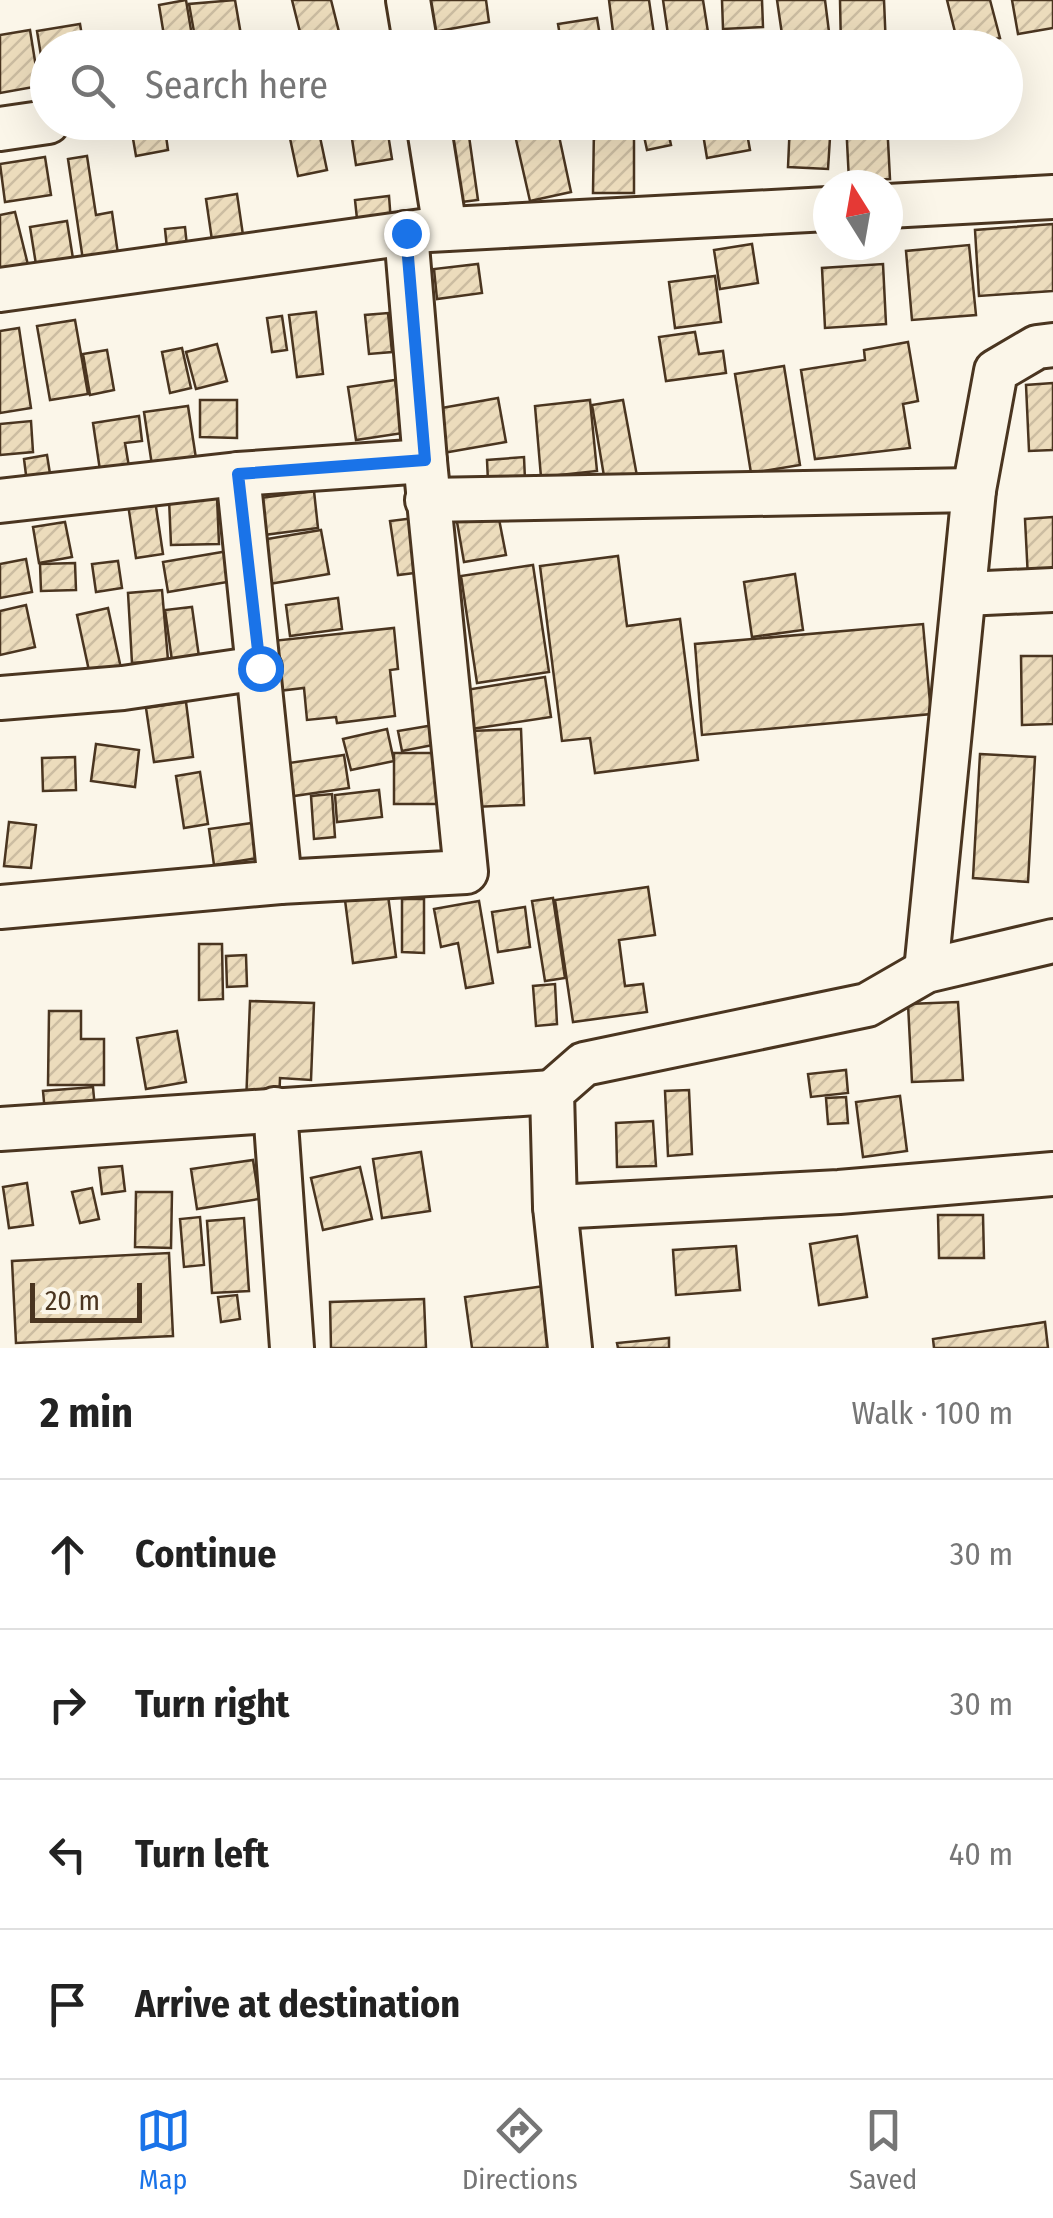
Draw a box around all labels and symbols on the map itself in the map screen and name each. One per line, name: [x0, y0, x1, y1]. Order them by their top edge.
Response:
north arrow: [813, 170, 903, 260]
route end: [384, 211, 430, 257]
route start: [238, 646, 284, 692]
scale bar: [30, 1278, 142, 1322]

